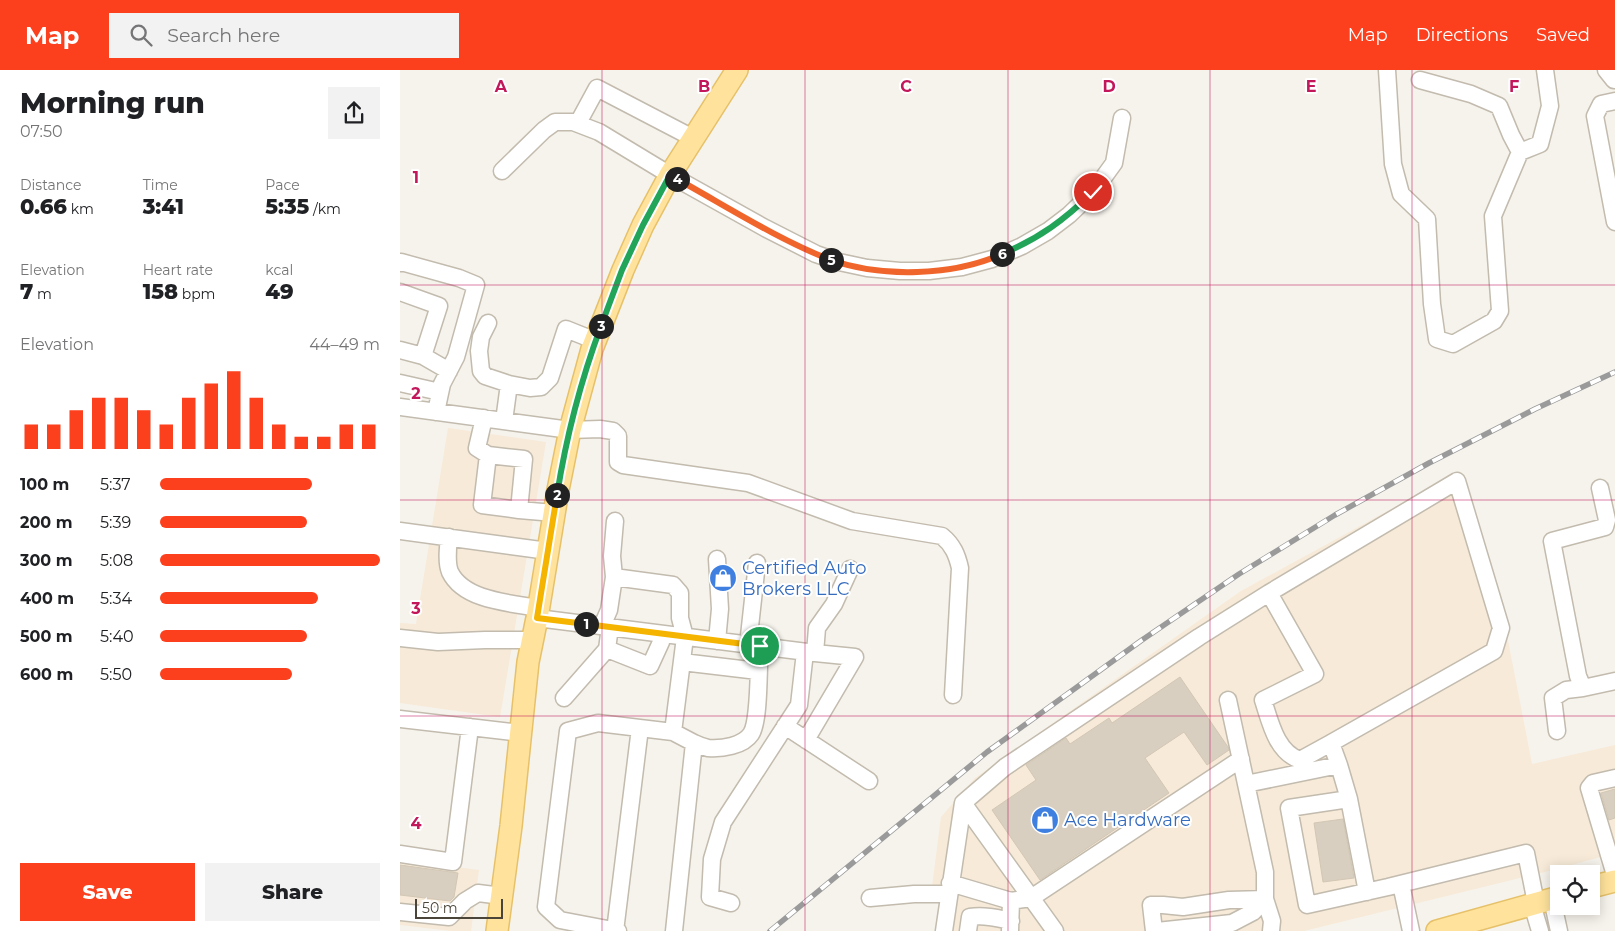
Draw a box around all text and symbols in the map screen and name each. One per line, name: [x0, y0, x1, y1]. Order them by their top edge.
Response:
search box: [109, 13, 459, 58]
text: Map: [25, 21, 79, 50]
icon: search: [127, 21, 155, 49]
text: Search here: [167, 24, 280, 47]
text: Map: [1348, 24, 1388, 46]
text: Directions: [1416, 24, 1508, 46]
text: Saved: [1536, 24, 1590, 46]
text: A: [494, 77, 508, 96]
text: B: [698, 77, 710, 96]
text: C: [900, 77, 912, 96]
text: D: [1102, 77, 1116, 96]
text: E: [1306, 77, 1316, 96]
text: F: [1509, 77, 1519, 96]
text: Morning run: [20, 86, 205, 120]
button: share: [328, 87, 380, 139]
text: 07:50: [20, 122, 63, 141]
pin: 4: [664, 166, 690, 192]
text: 1: [413, 168, 419, 187]
text: 4: [673, 170, 682, 188]
pin: [1072, 171, 1114, 213]
text: Distance: [20, 176, 82, 194]
text: Time: [143, 176, 178, 194]
text: Pace: [265, 176, 300, 194]
icon: check: [1079, 178, 1107, 206]
text: 0.66: [20, 194, 67, 219]
text: 3:41: [143, 194, 184, 219]
text: 5:35: [265, 194, 309, 219]
text: km: [67, 200, 94, 218]
text: /km: [309, 200, 341, 218]
pin: 6: [990, 242, 1014, 266]
text: 6: [998, 245, 1007, 263]
pin: 5: [818, 248, 844, 272]
text: 5: [827, 251, 836, 269]
text: Elevation: [20, 261, 85, 279]
text: Heart rate: [143, 261, 213, 279]
text: kcal: [265, 261, 293, 279]
text: 7: [20, 279, 33, 304]
text: 158: [143, 279, 178, 304]
text: 49: [265, 279, 294, 304]
text: m: [33, 285, 52, 303]
text: bpm: [178, 285, 215, 303]
pin: 3: [588, 314, 614, 338]
text: 3: [597, 317, 606, 335]
text: Elevation: [20, 335, 94, 354]
text: 44–49 m: [309, 335, 380, 354]
text: 2: [411, 384, 421, 403]
text: 100 m: [20, 475, 69, 494]
text: 5:37: [100, 475, 131, 494]
pin: 2: [544, 482, 570, 508]
text: 2: [553, 486, 562, 504]
text: 200 m: [20, 513, 72, 532]
text: 5:39: [100, 513, 131, 532]
text: 300 m: [20, 551, 73, 570]
text: 5:08: [100, 551, 133, 570]
place label: Certified Auto Brokers LLC: [742, 557, 867, 600]
shop icon: Certified Auto Brokers LLC: [708, 563, 738, 593]
text: 400 m: [20, 589, 74, 608]
text: 5:34: [100, 589, 132, 608]
text: 3: [410, 599, 421, 618]
pin: 1: [574, 612, 598, 636]
text: 1: [584, 615, 589, 633]
pin: [739, 625, 781, 667]
text: 500 m: [20, 627, 73, 646]
text: 5:40: [100, 627, 134, 646]
icon: arrive: [746, 632, 774, 660]
text: 600 m: [20, 665, 73, 684]
text: 5:50: [100, 665, 132, 684]
shop icon: Ace Hardware: [1030, 805, 1060, 835]
place label: Ace Hardware: [1064, 809, 1191, 831]
text: 4: [410, 814, 422, 833]
button: Save: [20, 863, 195, 921]
button: Share: [205, 863, 380, 921]
map controls: [1550, 865, 1600, 915]
button: locate: [1550, 865, 1600, 915]
scale bar: [415, 896, 502, 919]
text: 50 m: [422, 899, 458, 917]

